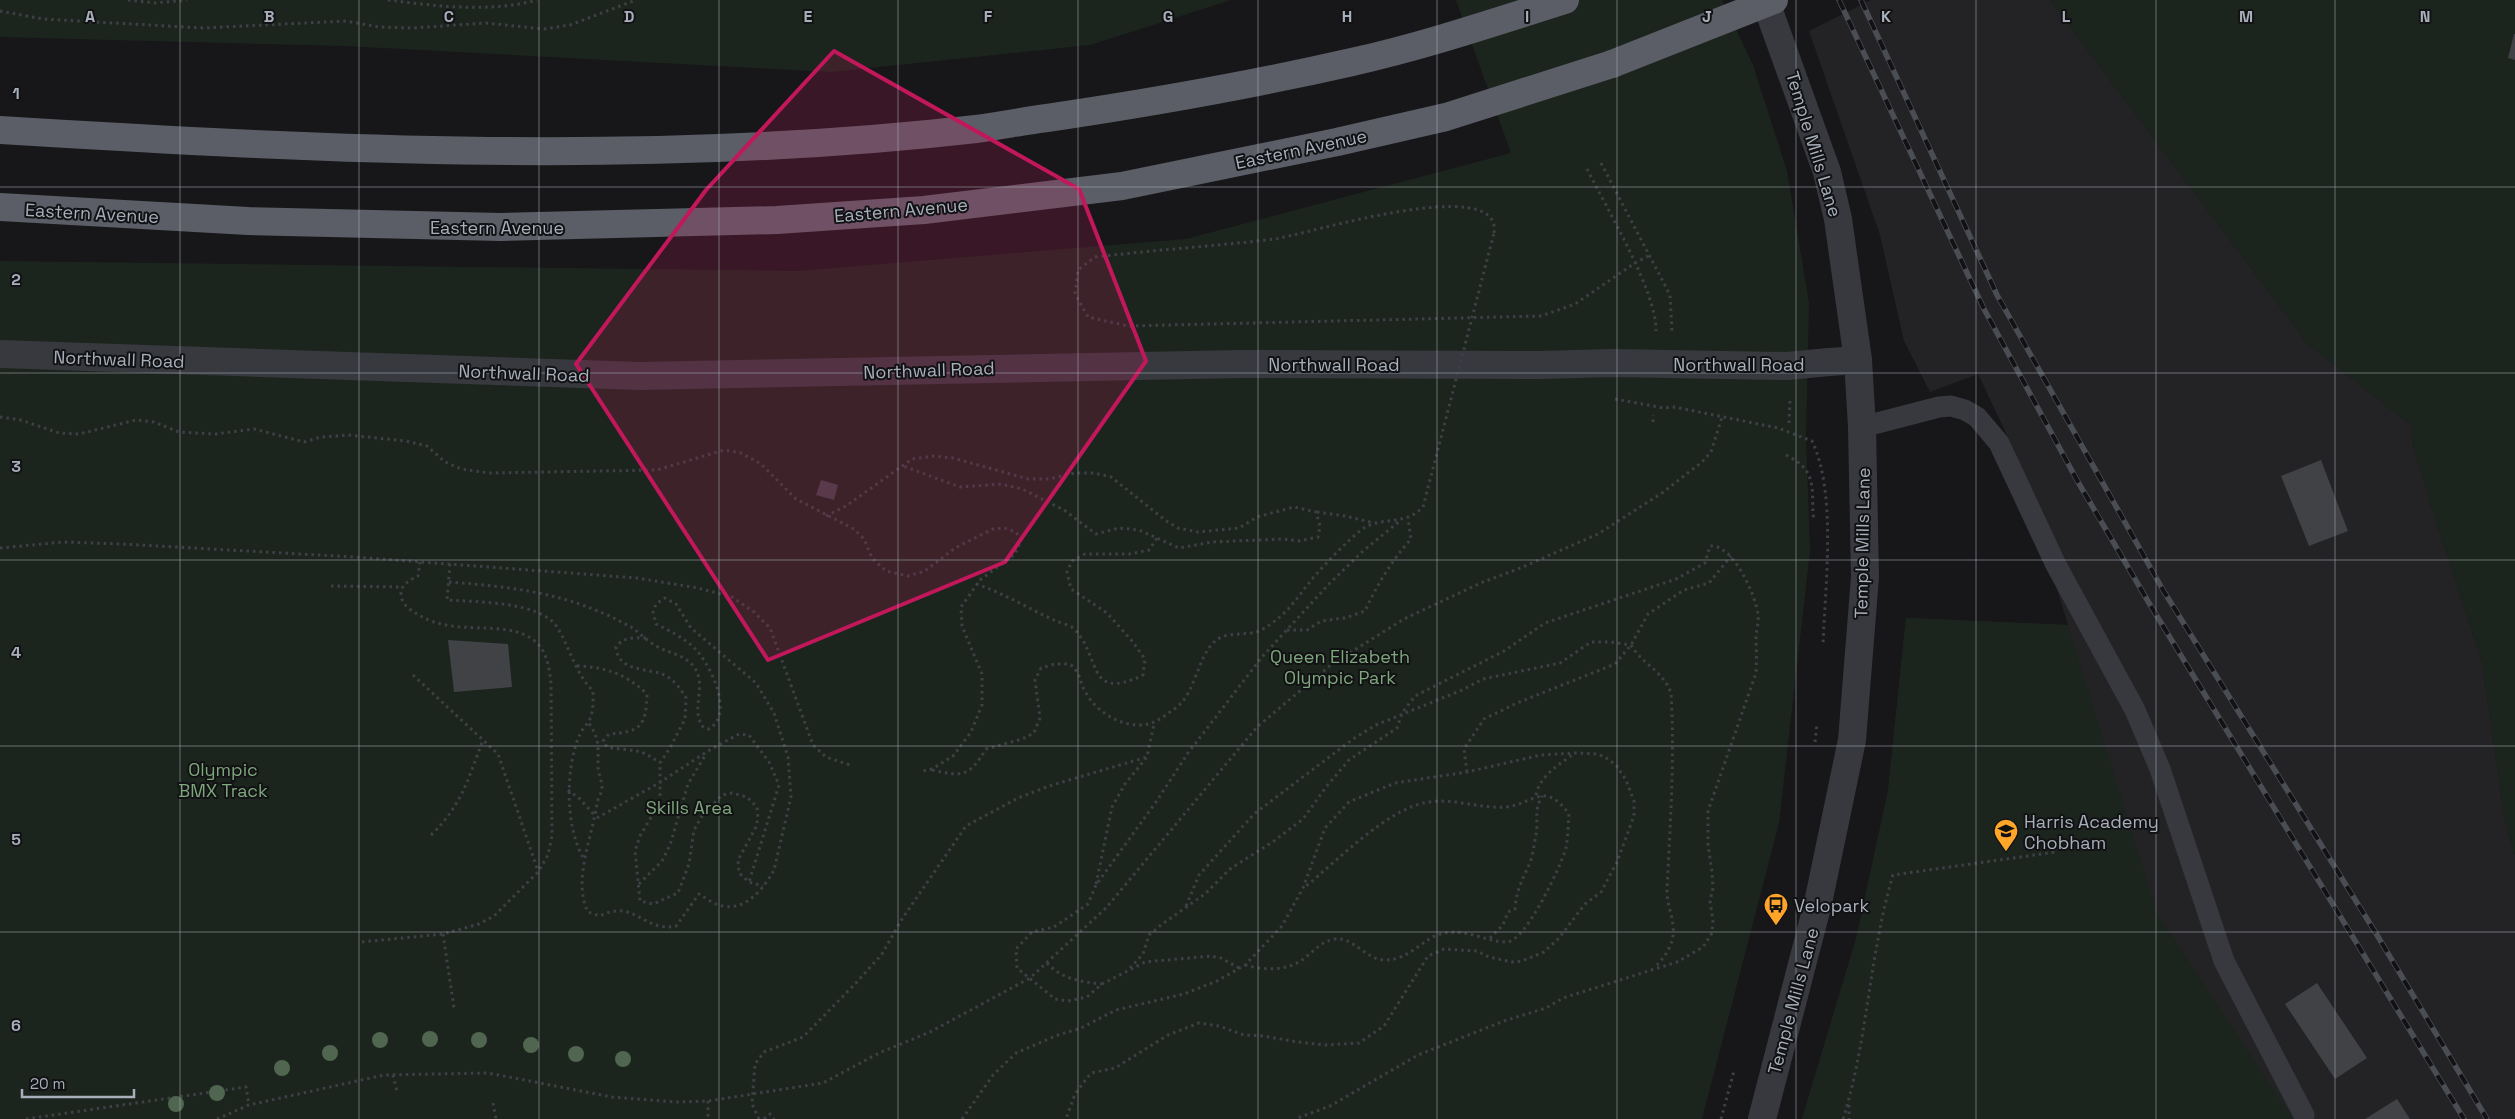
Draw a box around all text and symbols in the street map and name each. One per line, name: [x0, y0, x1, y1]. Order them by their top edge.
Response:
text: A: [85, 6, 95, 27]
text: B: [264, 6, 274, 27]
text: C: [444, 6, 454, 27]
text: D: [624, 6, 634, 27]
text: E: [804, 6, 813, 27]
text: F: [984, 6, 993, 27]
text: G: [1163, 6, 1173, 27]
text: H: [1342, 6, 1352, 27]
text: I: [1525, 6, 1529, 27]
text: J: [1702, 6, 1712, 27]
text: K: [1881, 6, 1891, 27]
text: L: [2062, 6, 2071, 27]
text: M: [2239, 6, 2253, 27]
text: N: [2420, 6, 2430, 27]
street label: Temple Mills Lane: [1781, 68, 1847, 220]
text: 1: [12, 83, 20, 104]
street label: Eastern Avenue: [1233, 124, 1369, 174]
street label: Eastern Avenue: [833, 193, 969, 227]
street label: Eastern Avenue: [24, 198, 160, 228]
street label: Eastern Avenue: [430, 216, 564, 239]
text: 2: [11, 269, 21, 290]
street label: Northwall Road: [53, 345, 185, 373]
street label: Northwall Road: [1268, 353, 1400, 376]
street label: Northwall Road: [1673, 353, 1805, 376]
street label: Northwall Road: [863, 356, 995, 384]
street label: Northwall Road: [458, 359, 590, 387]
text: 3: [11, 456, 21, 477]
street label: Temple Mills Lane: [1849, 467, 1875, 619]
text: 4: [11, 642, 21, 663]
park label: Queen Elizabeth Olympic Park: [1270, 645, 1410, 689]
park label: Olympic BMX Track: [178, 758, 268, 802]
park label: Skills Area: [646, 796, 732, 819]
place label: Harris Academy Chobham: [2024, 810, 2159, 854]
school or university icon: Harris Academy Chobham: [1993, 818, 2019, 852]
text: 5: [11, 829, 21, 850]
bus stop icon: Velopark: [1763, 892, 1789, 926]
place label: Velopark: [1794, 894, 1869, 917]
street label: Temple Mills Lane: [1762, 925, 1824, 1077]
text: 6: [11, 1015, 21, 1036]
scale bar: [22, 1066, 135, 1098]
text: 20 m: [30, 1074, 65, 1093]

